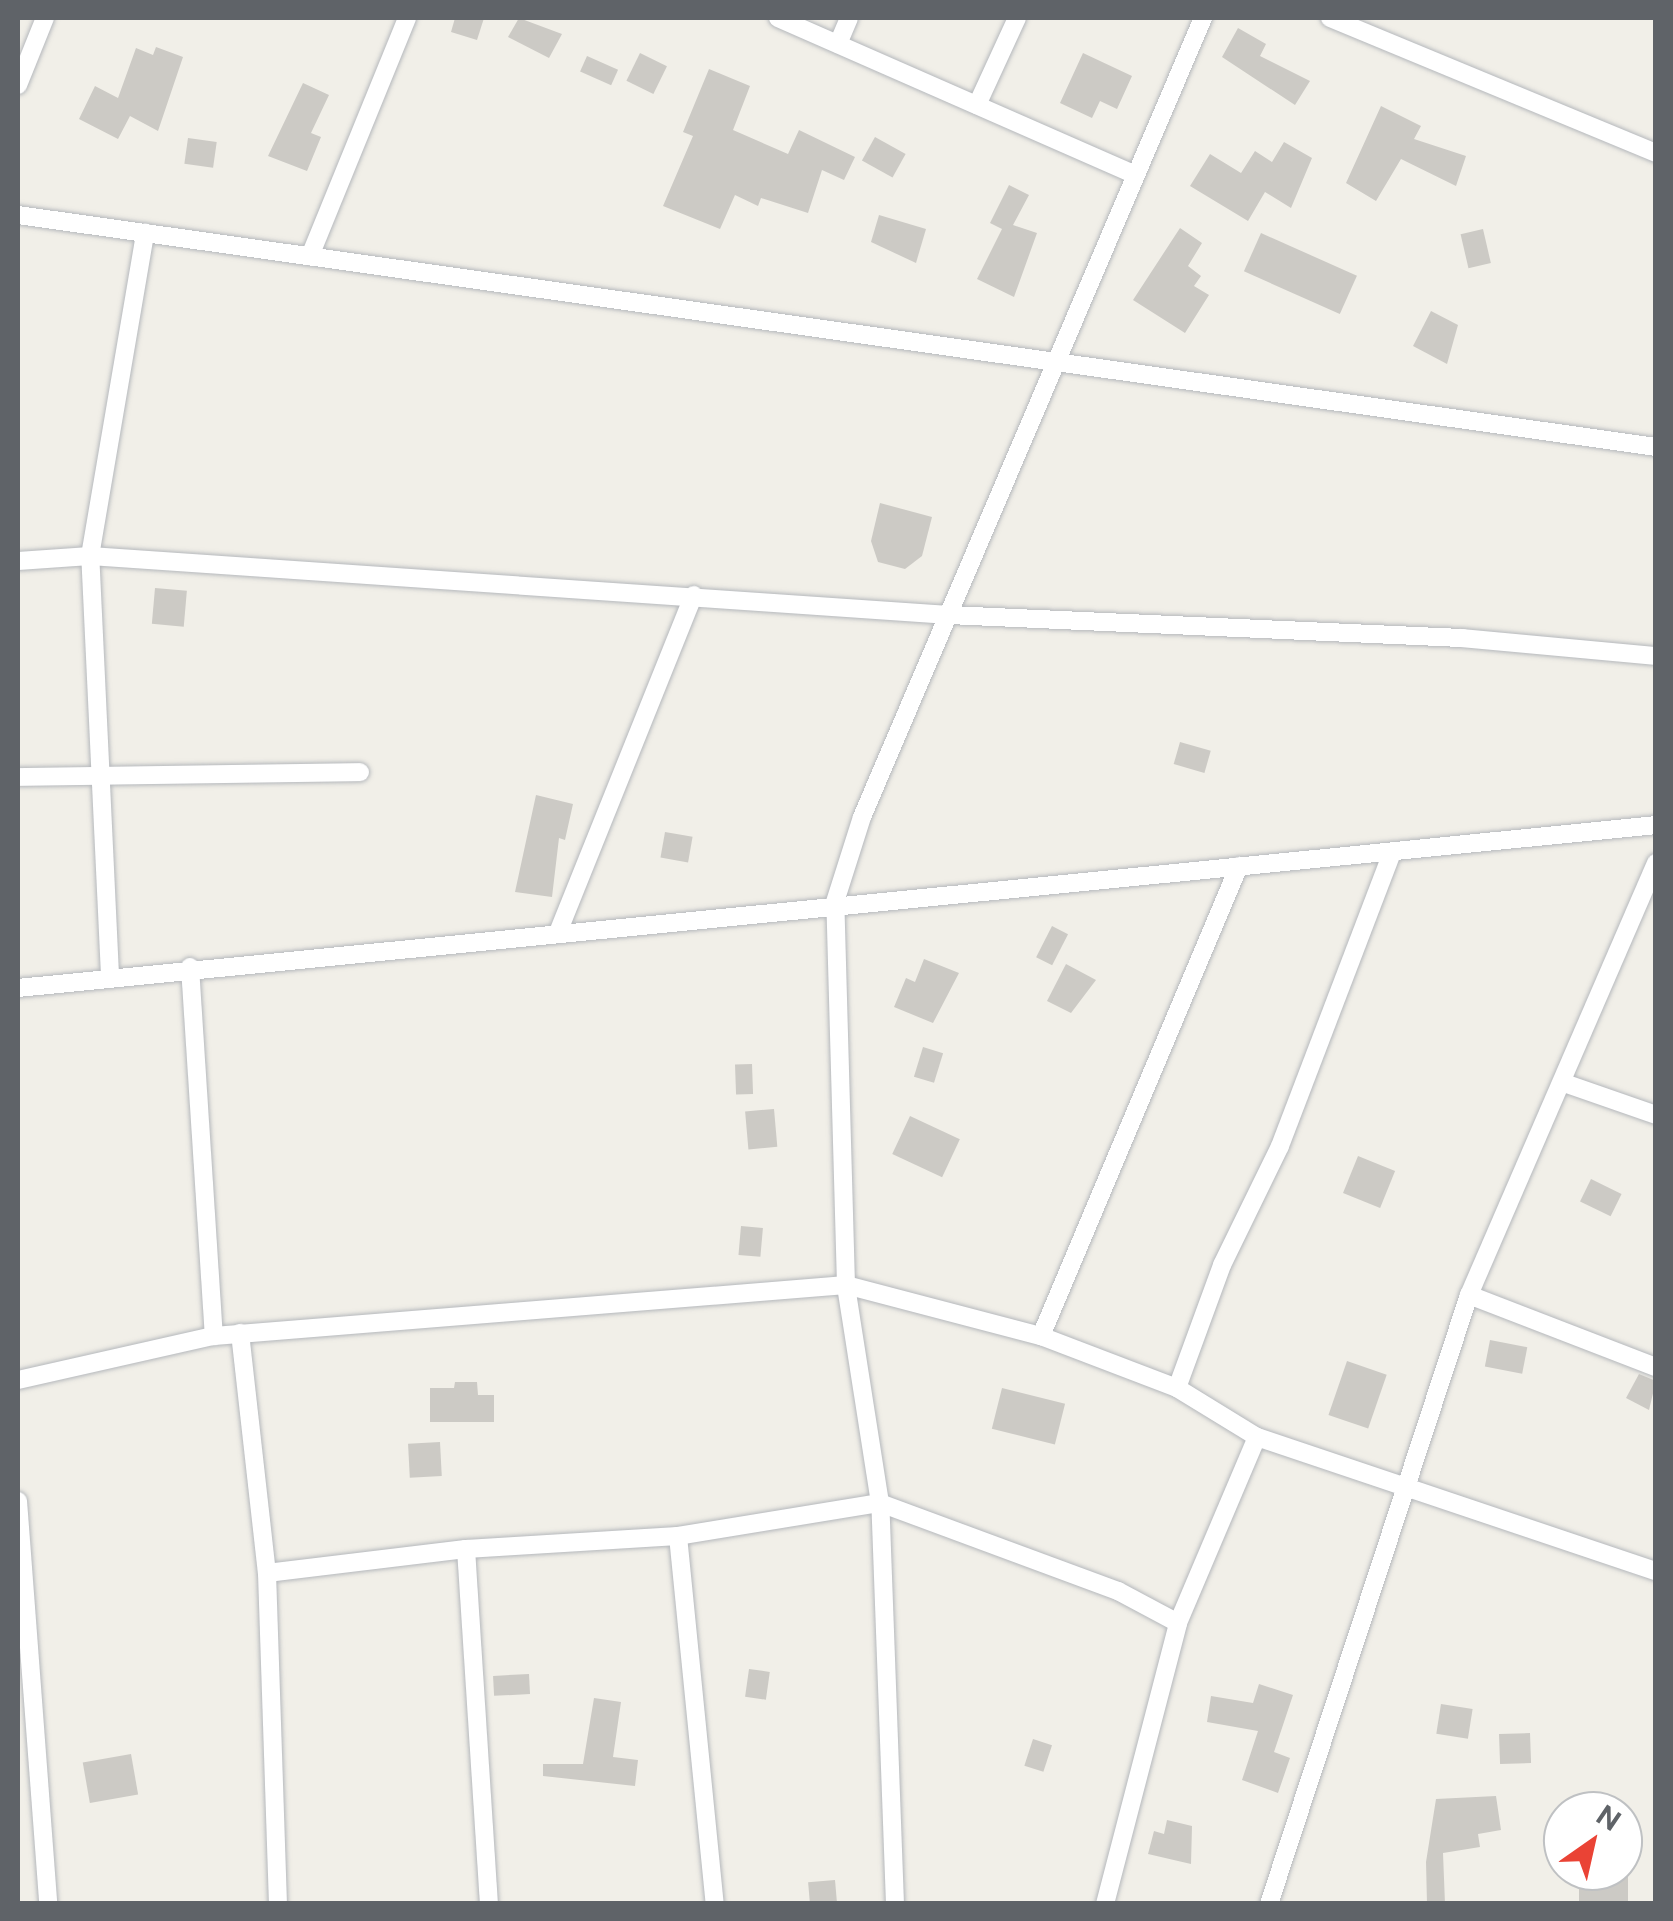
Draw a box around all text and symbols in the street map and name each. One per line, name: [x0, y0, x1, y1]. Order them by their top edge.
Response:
north arrow: [1543, 1791, 1643, 1891]
text: N: [1591, 1798, 1627, 1837]

